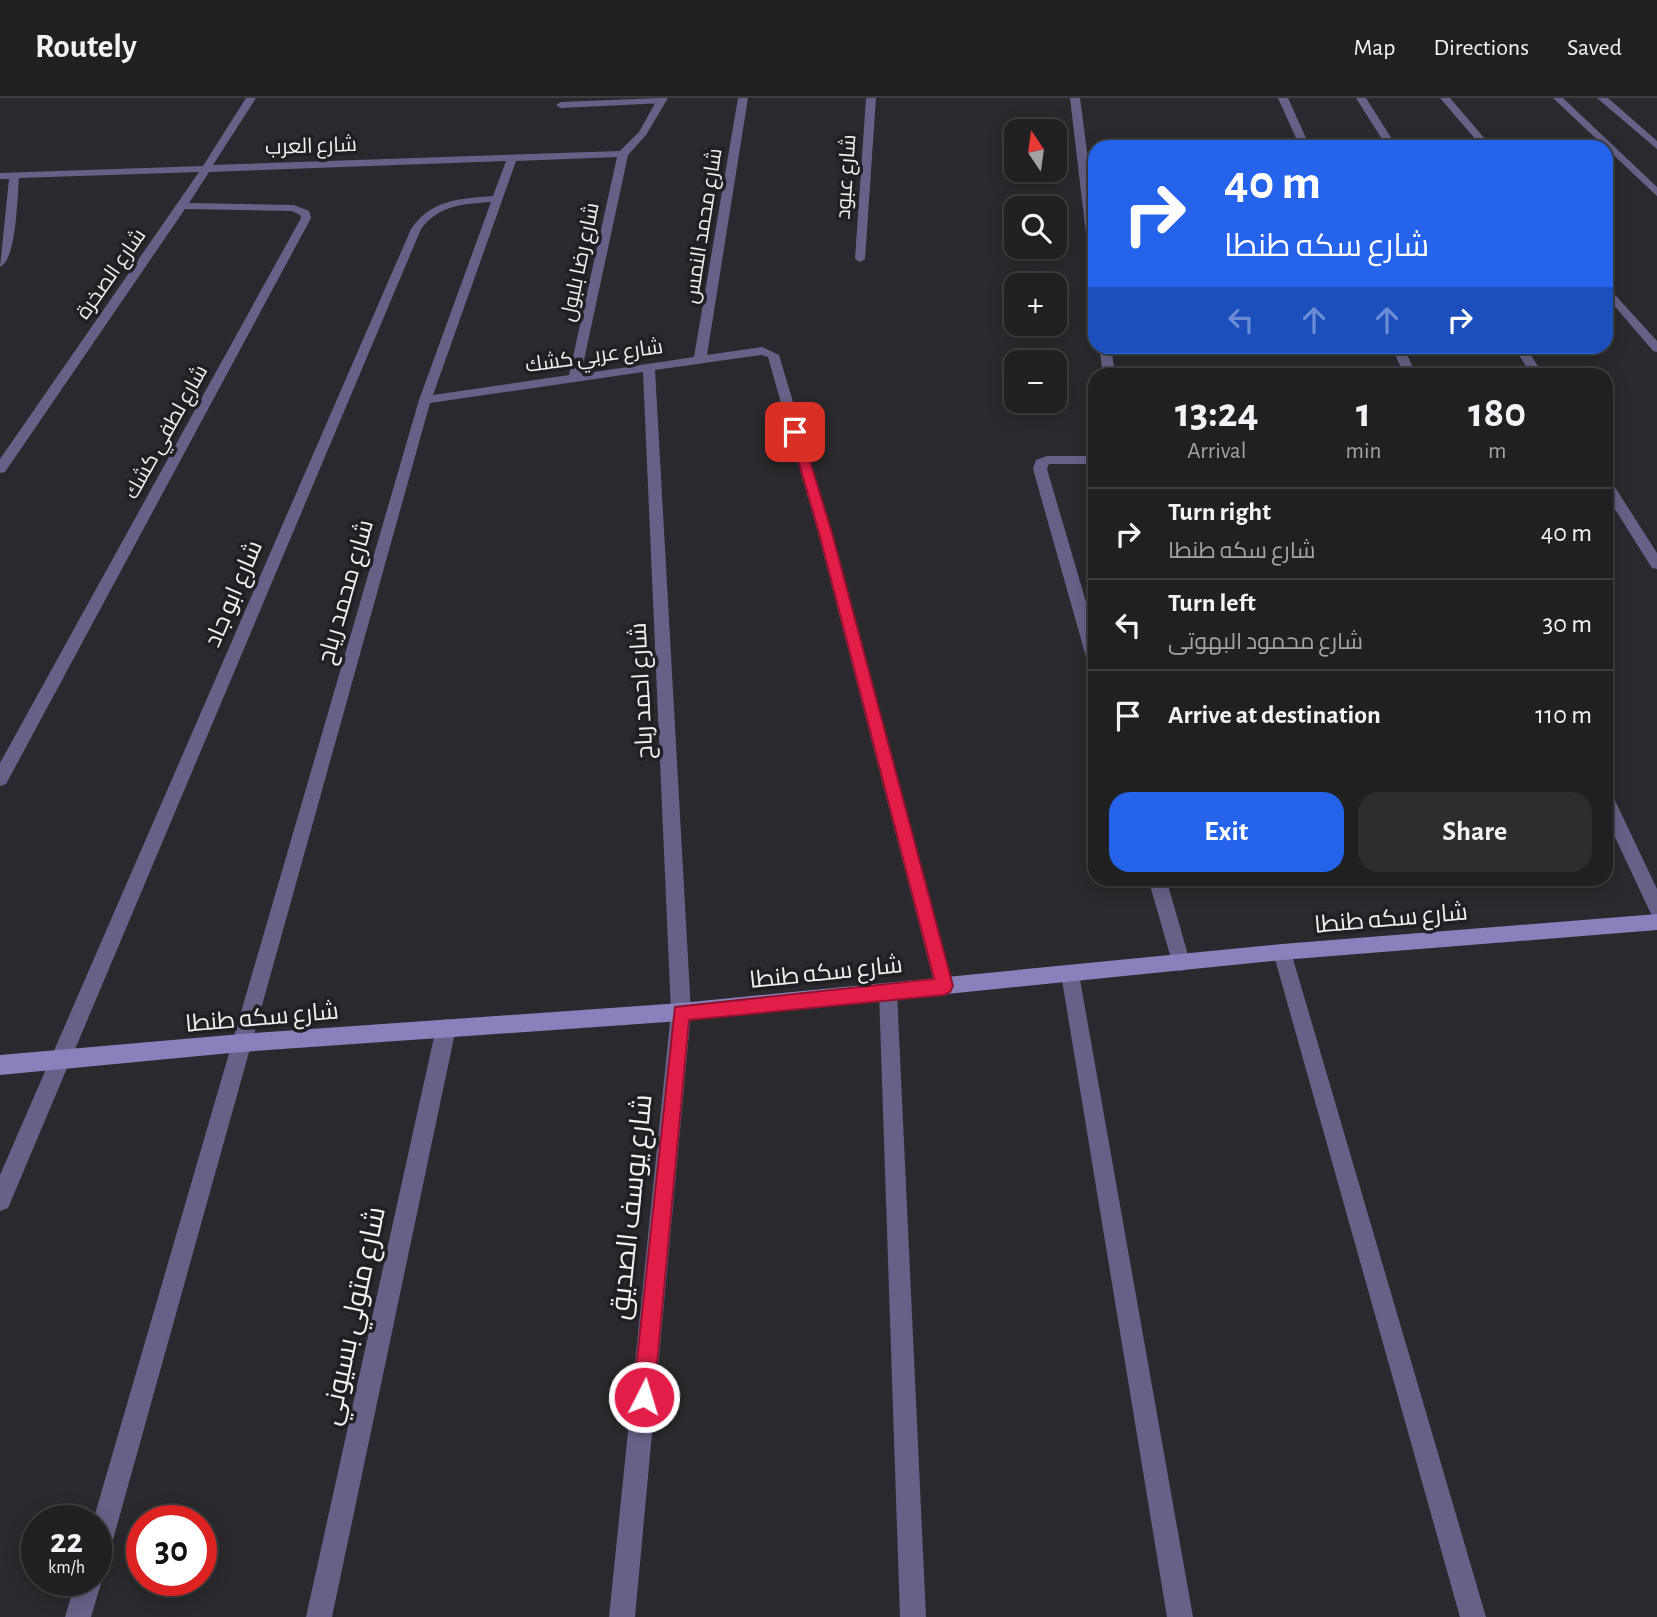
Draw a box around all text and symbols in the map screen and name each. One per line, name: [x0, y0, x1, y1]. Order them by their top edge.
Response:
text: Routely: [35, 31, 137, 64]
text: Map: [1353, 36, 1395, 60]
text: Directions: [1433, 36, 1529, 60]
text: Saved: [1567, 36, 1622, 60]
north arrow: [1004, 119, 1068, 182]
map controls: [1004, 119, 1067, 413]
street label: شارع العرب: [265, 134, 357, 161]
street label: شارع عبود: [833, 134, 862, 220]
street label: شارع محمد النمس: [680, 147, 729, 306]
text: 40 m: [1224, 159, 1321, 208]
icon: right: [1109, 168, 1200, 259]
button: search: [1004, 196, 1067, 259]
street label: شارع رضا بلبول: [557, 201, 606, 324]
street label: شارع الصخرة: [72, 225, 152, 325]
text: شارع سكه طنطا: [1224, 230, 1429, 262]
button: +: [1004, 273, 1067, 336]
icon: left: [1222, 301, 1260, 339]
icon: ahead: [1295, 301, 1333, 339]
icon: ahead: [1368, 301, 1406, 339]
icon: right: [1441, 301, 1479, 339]
street label: شارع عربي كشك: [524, 336, 665, 381]
button: −: [1004, 350, 1067, 413]
street label: شارع لطفي كشك: [121, 362, 216, 505]
text: 13:24: [1175, 392, 1259, 434]
text: 1: [1356, 392, 1371, 434]
text: 180: [1468, 392, 1526, 434]
pin: [765, 402, 825, 462]
icon: arrive: [776, 413, 814, 451]
text: Arrival: [1187, 440, 1246, 463]
text: min: [1346, 440, 1381, 463]
text: m: [1488, 440, 1506, 463]
text: Turn right: [1168, 499, 1271, 525]
icon: right: [1109, 515, 1147, 553]
street label: شارع محمد رياح: [313, 517, 381, 668]
text: 40 m: [1541, 520, 1592, 546]
street label: شارع ابو جاد: [200, 537, 270, 652]
text: شارع سكه طنطا: [1168, 540, 1315, 563]
text: Turn left: [1168, 590, 1256, 616]
icon: left: [1109, 606, 1147, 644]
text: 30 m: [1542, 611, 1592, 637]
street label: شارع احمد رباح: [625, 622, 661, 760]
text: شارع محمود البهوتى: [1168, 631, 1363, 654]
icon: arrive: [1109, 697, 1147, 735]
text: Arrive at destination: [1168, 702, 1381, 728]
text: 110 m: [1535, 702, 1592, 728]
button: Exit: [1109, 792, 1344, 872]
button: Share: [1358, 792, 1592, 872]
street label: شارع سكه طنطا: [1313, 899, 1469, 941]
street label: شارع سكه طنطا: [748, 952, 904, 996]
street label: شارع سكه طنطا: [184, 998, 340, 1040]
street label: شارع يوسف الصديق: [605, 1093, 661, 1321]
street label: شارع متولي بسيوني: [316, 1204, 397, 1429]
position arrow: [607, 1360, 681, 1434]
speed limit sign: 30: [126, 1505, 217, 1596]
text: 22: [50, 1524, 83, 1559]
text: km/h: [48, 1559, 85, 1577]

